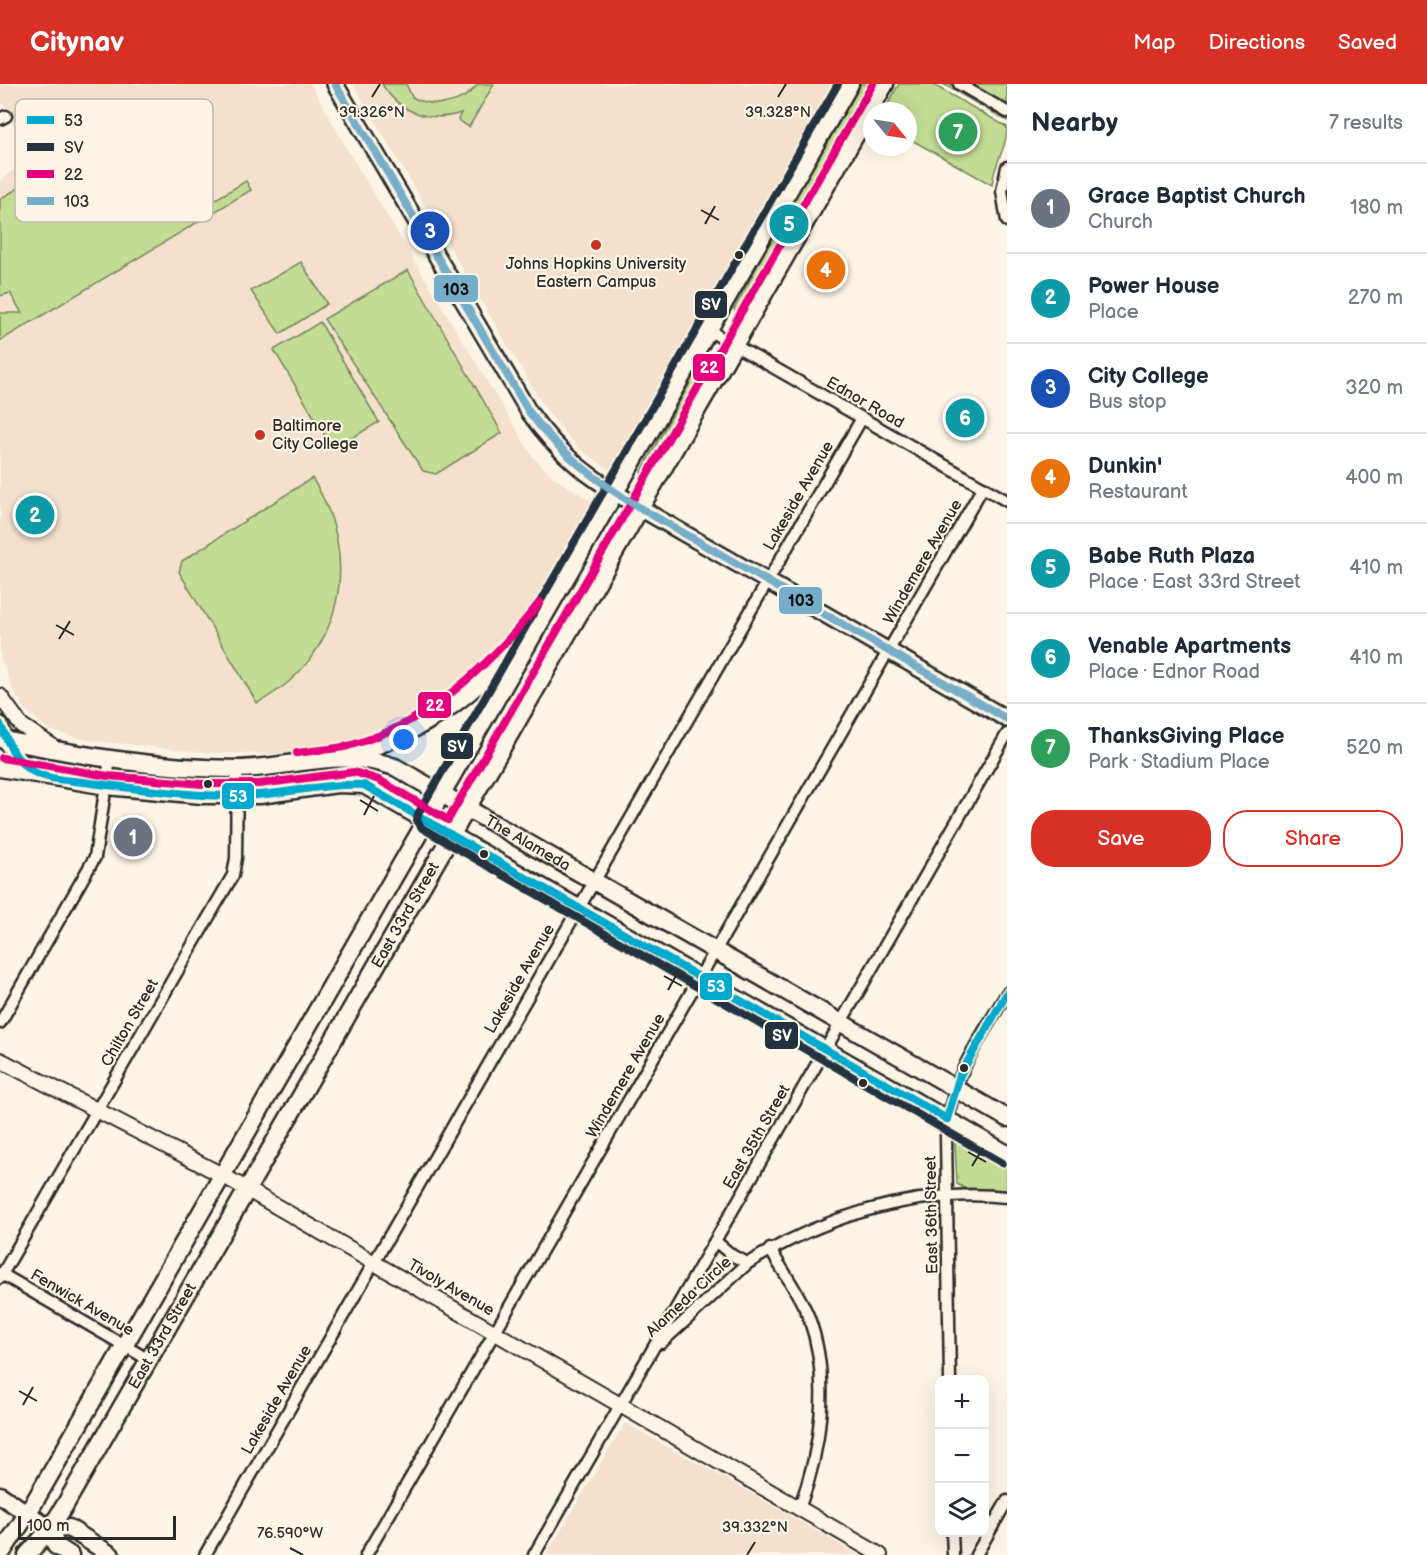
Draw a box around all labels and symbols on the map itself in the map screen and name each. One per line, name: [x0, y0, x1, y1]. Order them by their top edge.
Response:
legend: [15, 99, 213, 222]
north arrow: [863, 102, 917, 156]
text: 39.326°N: [339, 103, 405, 122]
text: 39.328°N: [745, 103, 811, 122]
pin: 7: [938, 110, 978, 154]
text: 53: [64, 112, 83, 131]
text: SV: [64, 139, 84, 158]
text: 22: [64, 166, 83, 185]
text: 103: [64, 193, 90, 212]
pin: 5: [770, 202, 808, 246]
pin: 3: [410, 208, 450, 254]
marker: Johns Hopkins University Eastern Campus: [589, 238, 603, 252]
pin: 4: [806, 248, 846, 292]
unlabelled marker: [733, 249, 745, 261]
place label: Johns Hopkins University Eastern Campus: [506, 255, 687, 292]
line badge: 103: [433, 274, 479, 303]
text: 103: [443, 281, 469, 300]
line badge: SV: [694, 290, 728, 319]
text: SV: [701, 296, 721, 315]
line badge: 22: [692, 353, 726, 382]
text: 22: [699, 359, 719, 378]
street label: Ednor Road: [823, 373, 907, 433]
pin: 6: [946, 396, 984, 440]
place label: Baltimore City College: [272, 417, 359, 454]
marker: Baltimore City College: [253, 428, 267, 442]
street label: Lakeside Avenue: [760, 437, 838, 554]
pin: 2: [15, 492, 54, 538]
street label: Windemere Avenue: [880, 496, 967, 628]
line badge: 103: [778, 586, 823, 615]
text: 103: [788, 592, 814, 611]
line badge: 22: [417, 691, 452, 719]
text: 22: [425, 697, 445, 716]
your location: [389, 725, 418, 754]
line badge: SV: [440, 732, 474, 760]
text: SV: [447, 738, 467, 757]
unlabelled marker: [202, 778, 214, 790]
line badge: 53: [221, 782, 255, 810]
text: 53: [229, 788, 247, 807]
street label: The Alameda: [482, 811, 574, 875]
pin: 1: [114, 814, 152, 860]
unlabelled marker: [478, 848, 490, 860]
street label: East 33rd Street: [367, 859, 443, 972]
street label: Lakeside Avenue: [481, 920, 559, 1037]
line badge: 53: [699, 972, 733, 1001]
street label: Chilton Street: [97, 976, 163, 1070]
text: 53: [707, 978, 725, 997]
street label: Windemere Avenue: [583, 1010, 670, 1142]
line badge: SV: [764, 1021, 799, 1050]
text: SV: [772, 1027, 792, 1046]
unlabelled marker: [958, 1062, 970, 1074]
unlabelled marker: [857, 1077, 869, 1089]
street label: East 35th Street: [719, 1081, 795, 1193]
street label: East 36th Street: [921, 1156, 943, 1274]
street label: Alameda Circle: [642, 1252, 736, 1341]
street label: Tivoly Avenue: [404, 1256, 498, 1321]
street label: Fenwick Avenue: [27, 1266, 138, 1341]
street label: East 33rd Street: [124, 1280, 200, 1392]
street label: Lakeside Avenue: [238, 1341, 316, 1458]
scale bar: [18, 1513, 176, 1540]
text: 39.332°N: [722, 1518, 788, 1537]
text: 76.590°W: [257, 1524, 323, 1543]

